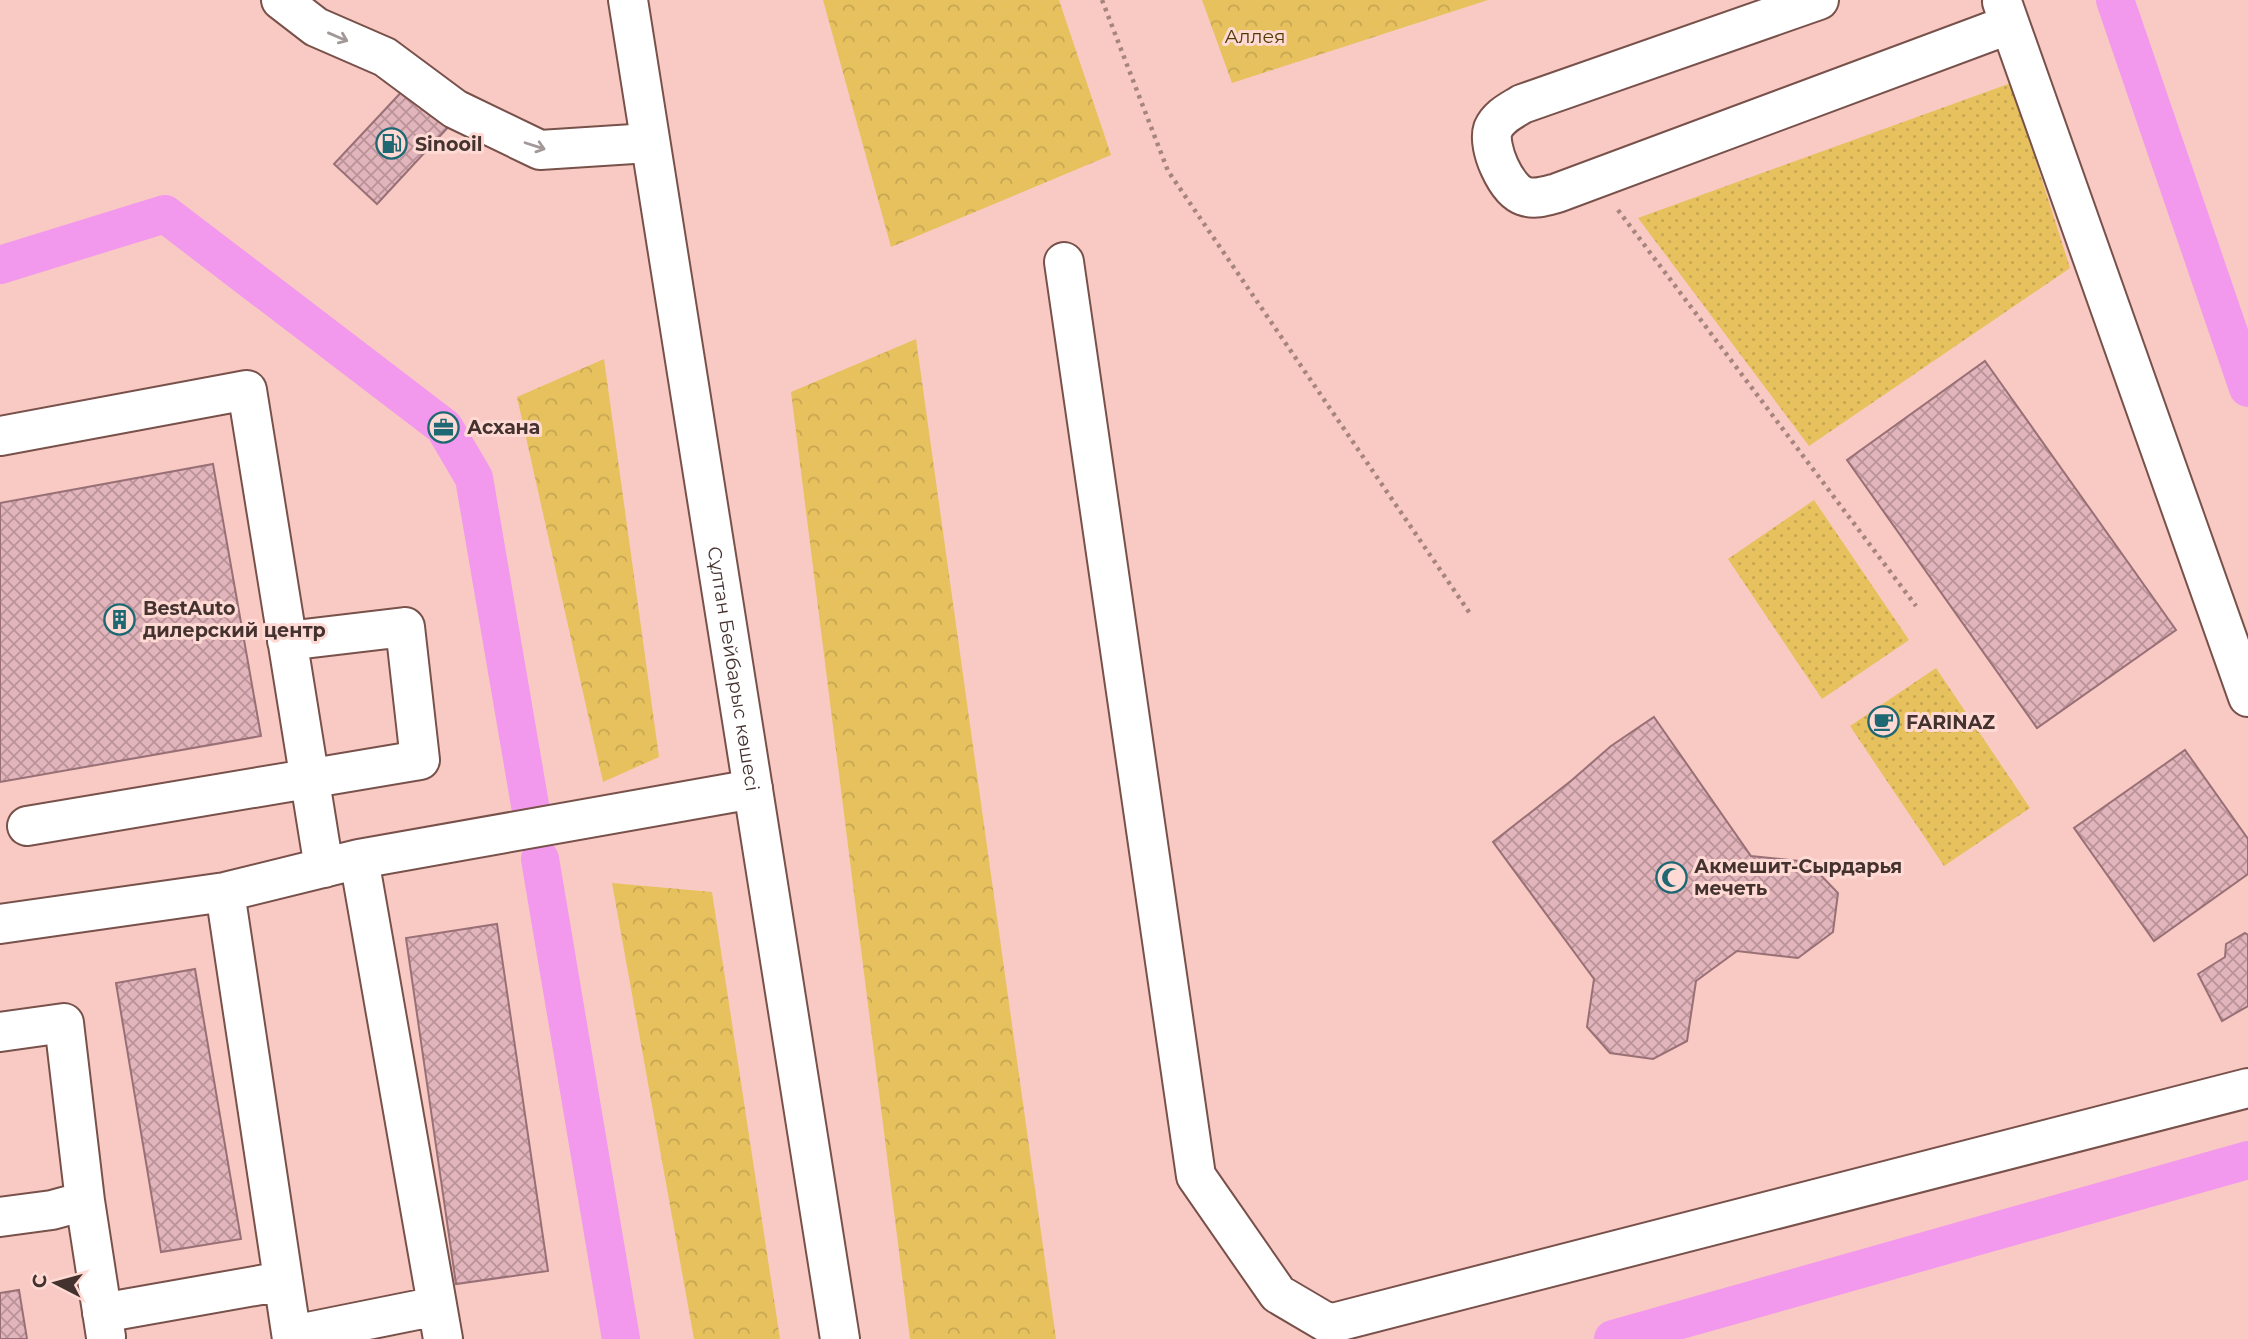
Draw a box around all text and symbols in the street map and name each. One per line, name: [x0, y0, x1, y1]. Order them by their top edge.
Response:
park label: Аллея: [1224, 25, 1286, 48]
one-way arrow: [326, 31, 348, 44]
fuel station icon: Sinooil: [375, 127, 409, 161]
place label: Sinooil: [415, 133, 482, 156]
one-way arrow: [524, 140, 546, 153]
office icon: Асхана: [427, 410, 461, 444]
place label: Асхана: [467, 416, 540, 439]
street label: Сұлтан Бейбарыс көшесі: [703, 545, 765, 793]
place label: BestAuto дилерский центр: [143, 597, 326, 642]
building icon: BestAuto дилерский центр: [103, 602, 137, 636]
cafe icon: FARINAZ: [1866, 705, 1900, 739]
place label: FARINAZ: [1906, 711, 1995, 734]
place label: Акмешит-Сырдарья мечеть: [1694, 855, 1902, 900]
mosque icon: Акмешит-Сырдарья мечеть: [1654, 860, 1688, 894]
north arrow: [21, 1248, 91, 1318]
text: С: [27, 1273, 52, 1289]

